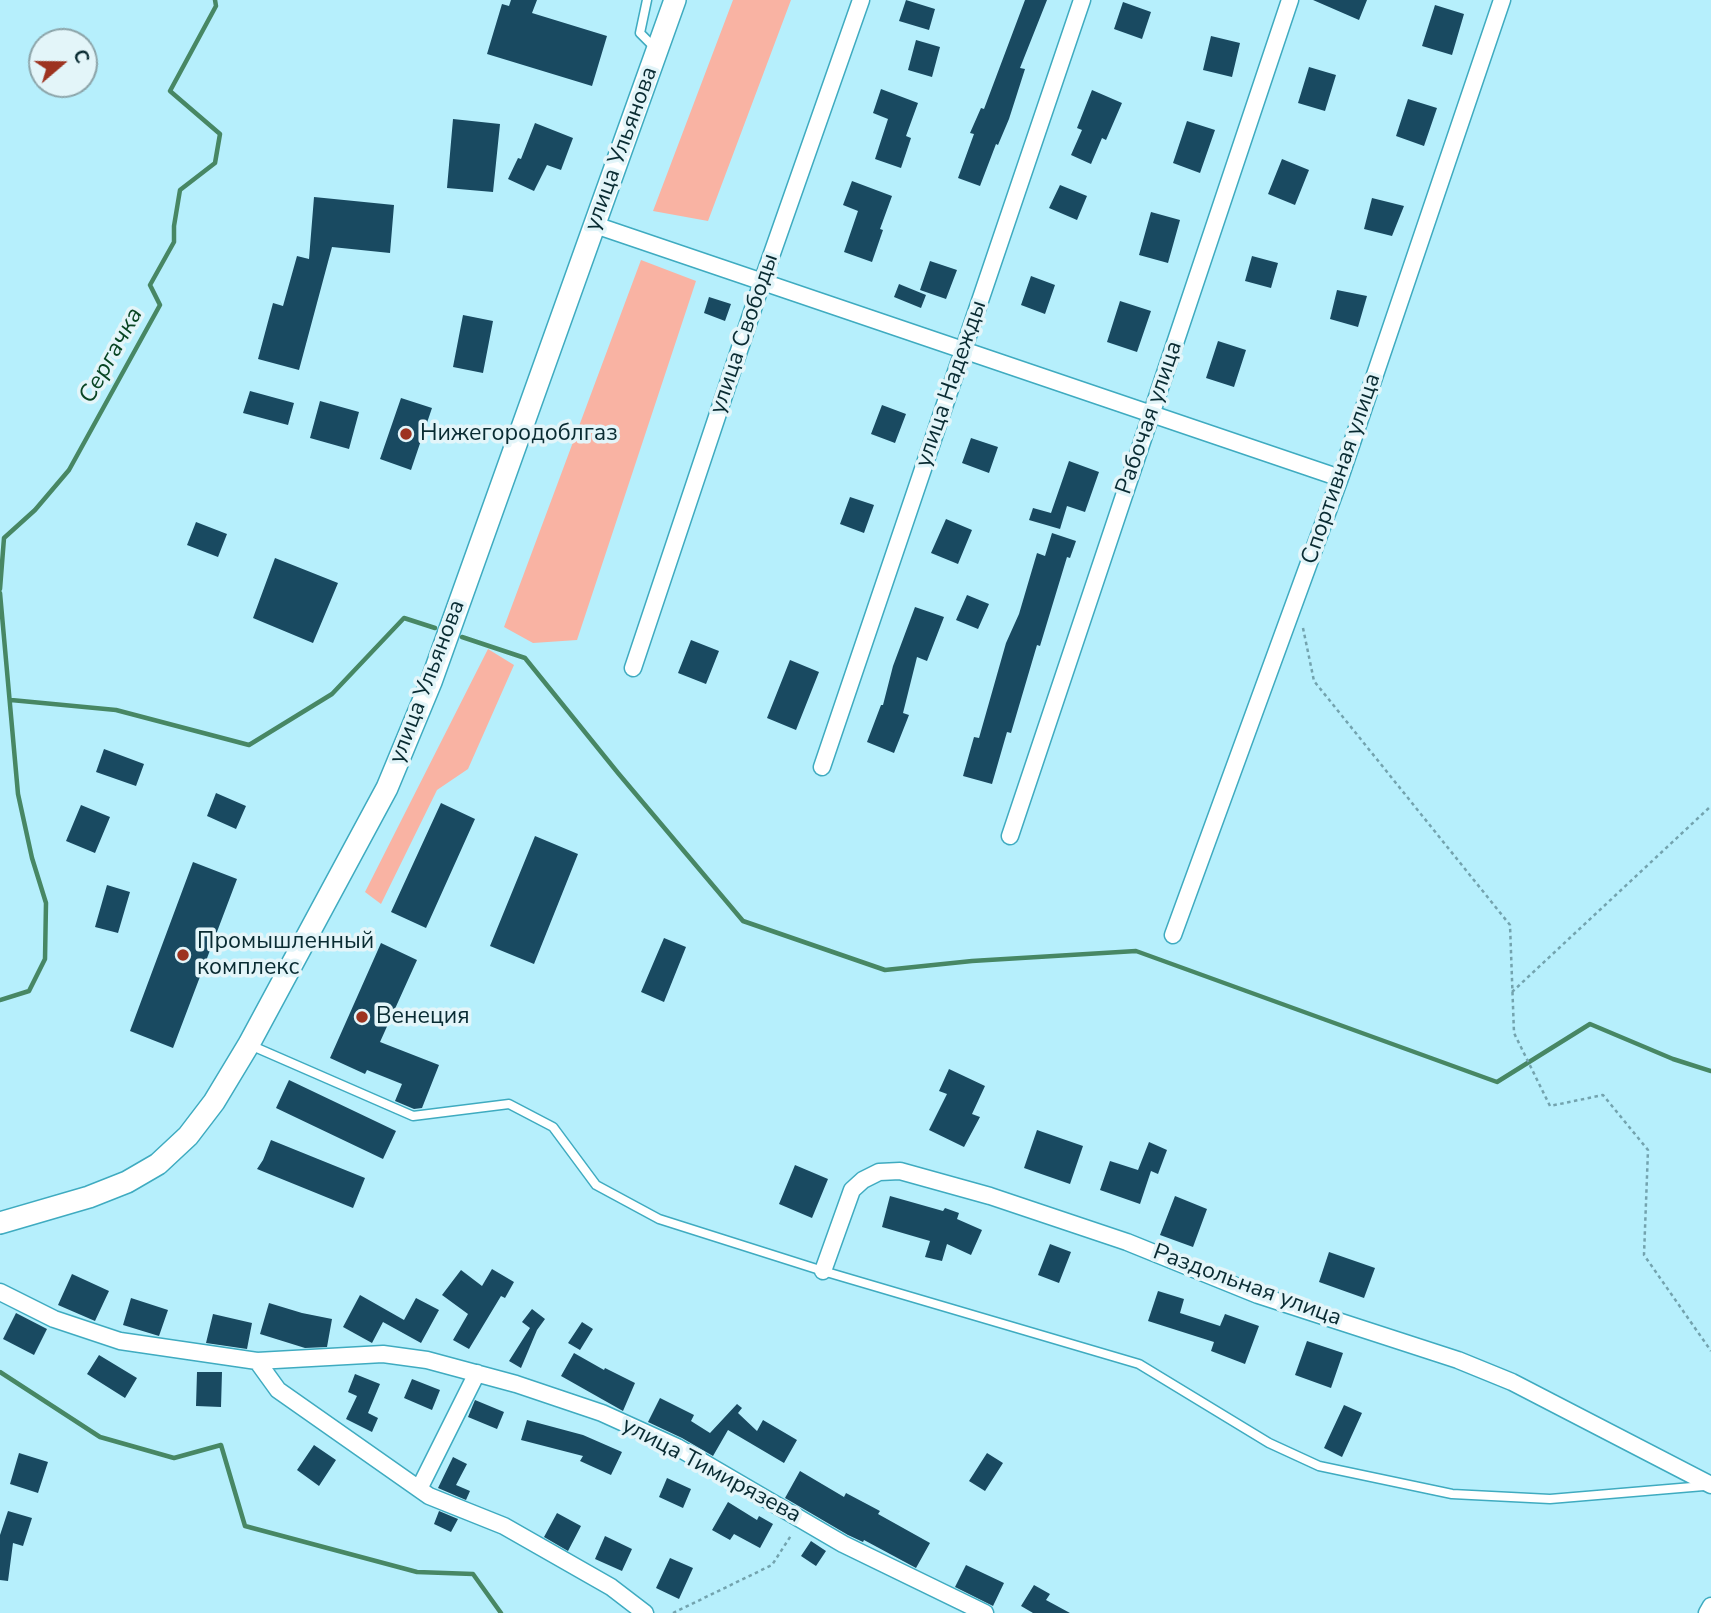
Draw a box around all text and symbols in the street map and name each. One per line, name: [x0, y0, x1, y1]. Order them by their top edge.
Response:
north arrow: [28, 28, 98, 98]
text: С: [66, 46, 95, 67]
street label: улица Ульянова: [580, 63, 664, 235]
street label: улица Свободы: [705, 250, 785, 418]
street label: улица Надежды: [911, 297, 993, 471]
water label: Сергачка: [74, 303, 150, 409]
street label: Рабочая улица: [1111, 338, 1189, 498]
street label: Спортивная улица: [1296, 370, 1388, 568]
place label: Нижегородоблгаз: [420, 420, 618, 448]
marker: Нижегородоблгаз: [398, 426, 414, 442]
street label: улица Ульянова: [384, 596, 472, 768]
place label: Промышленный комплекс: [197, 928, 374, 982]
marker: Промышленный комплекс: [175, 947, 191, 963]
place label: Венеция: [376, 1003, 470, 1031]
marker: Венеция: [354, 1009, 370, 1025]
street label: Раздольная улица: [1149, 1239, 1345, 1333]
street label: улица Тимирязева: [617, 1412, 805, 1530]

